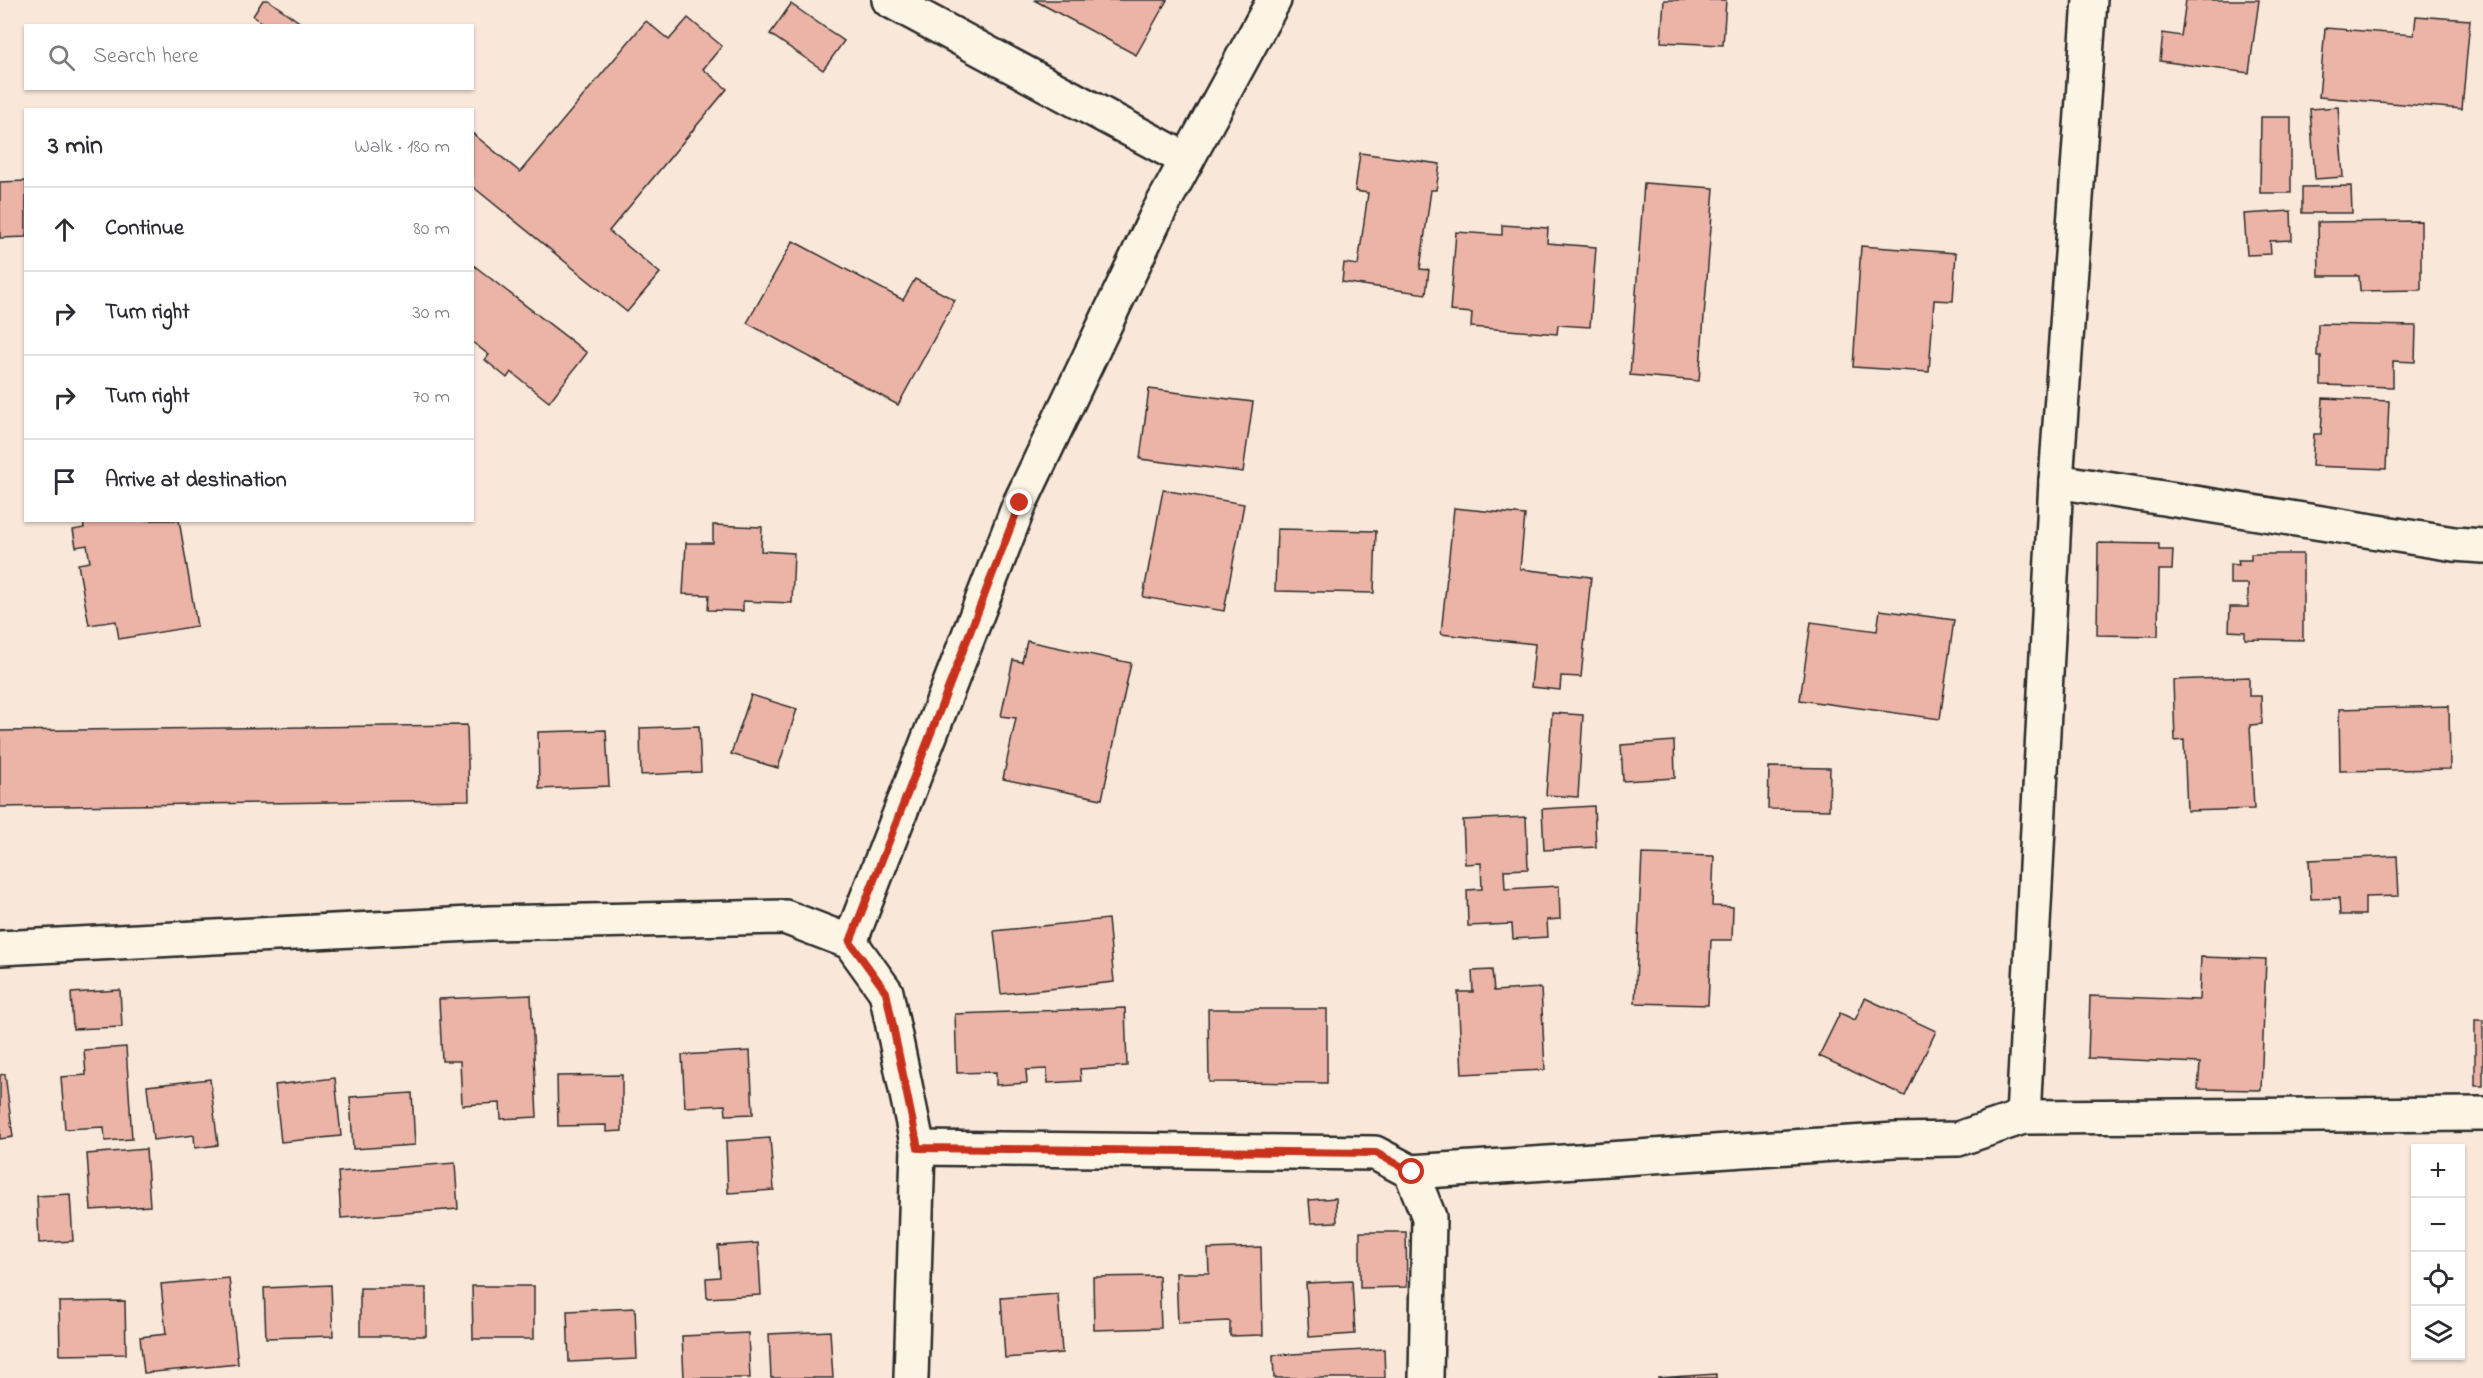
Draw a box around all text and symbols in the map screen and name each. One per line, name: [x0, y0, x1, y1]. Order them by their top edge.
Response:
search box: [24, 24, 474, 90]
icon: search: [45, 41, 78, 74]
text: Search here: [93, 41, 198, 73]
text: 3 min: [48, 128, 103, 166]
text: Walk · 180 m: [354, 133, 450, 162]
icon: ahead: [48, 213, 81, 246]
text: Continue: [105, 213, 184, 245]
text: 80 m: [413, 215, 450, 244]
icon: right: [48, 297, 81, 330]
text: Turn right: [105, 297, 190, 329]
text: 30 m: [413, 299, 450, 328]
icon: right: [48, 381, 81, 414]
text: Turn right: [105, 381, 190, 413]
text: 70 m: [413, 383, 450, 412]
icon: arrive: [48, 465, 81, 498]
text: Arrive at destination: [105, 465, 287, 497]
route end: [1006, 489, 1032, 515]
map controls: [2411, 1144, 2465, 1360]
button: +: [2411, 1144, 2465, 1198]
route start: [1398, 1158, 1424, 1184]
button: −: [2411, 1198, 2465, 1252]
button: locate: [2411, 1252, 2465, 1306]
button: layers: [2411, 1306, 2465, 1360]

